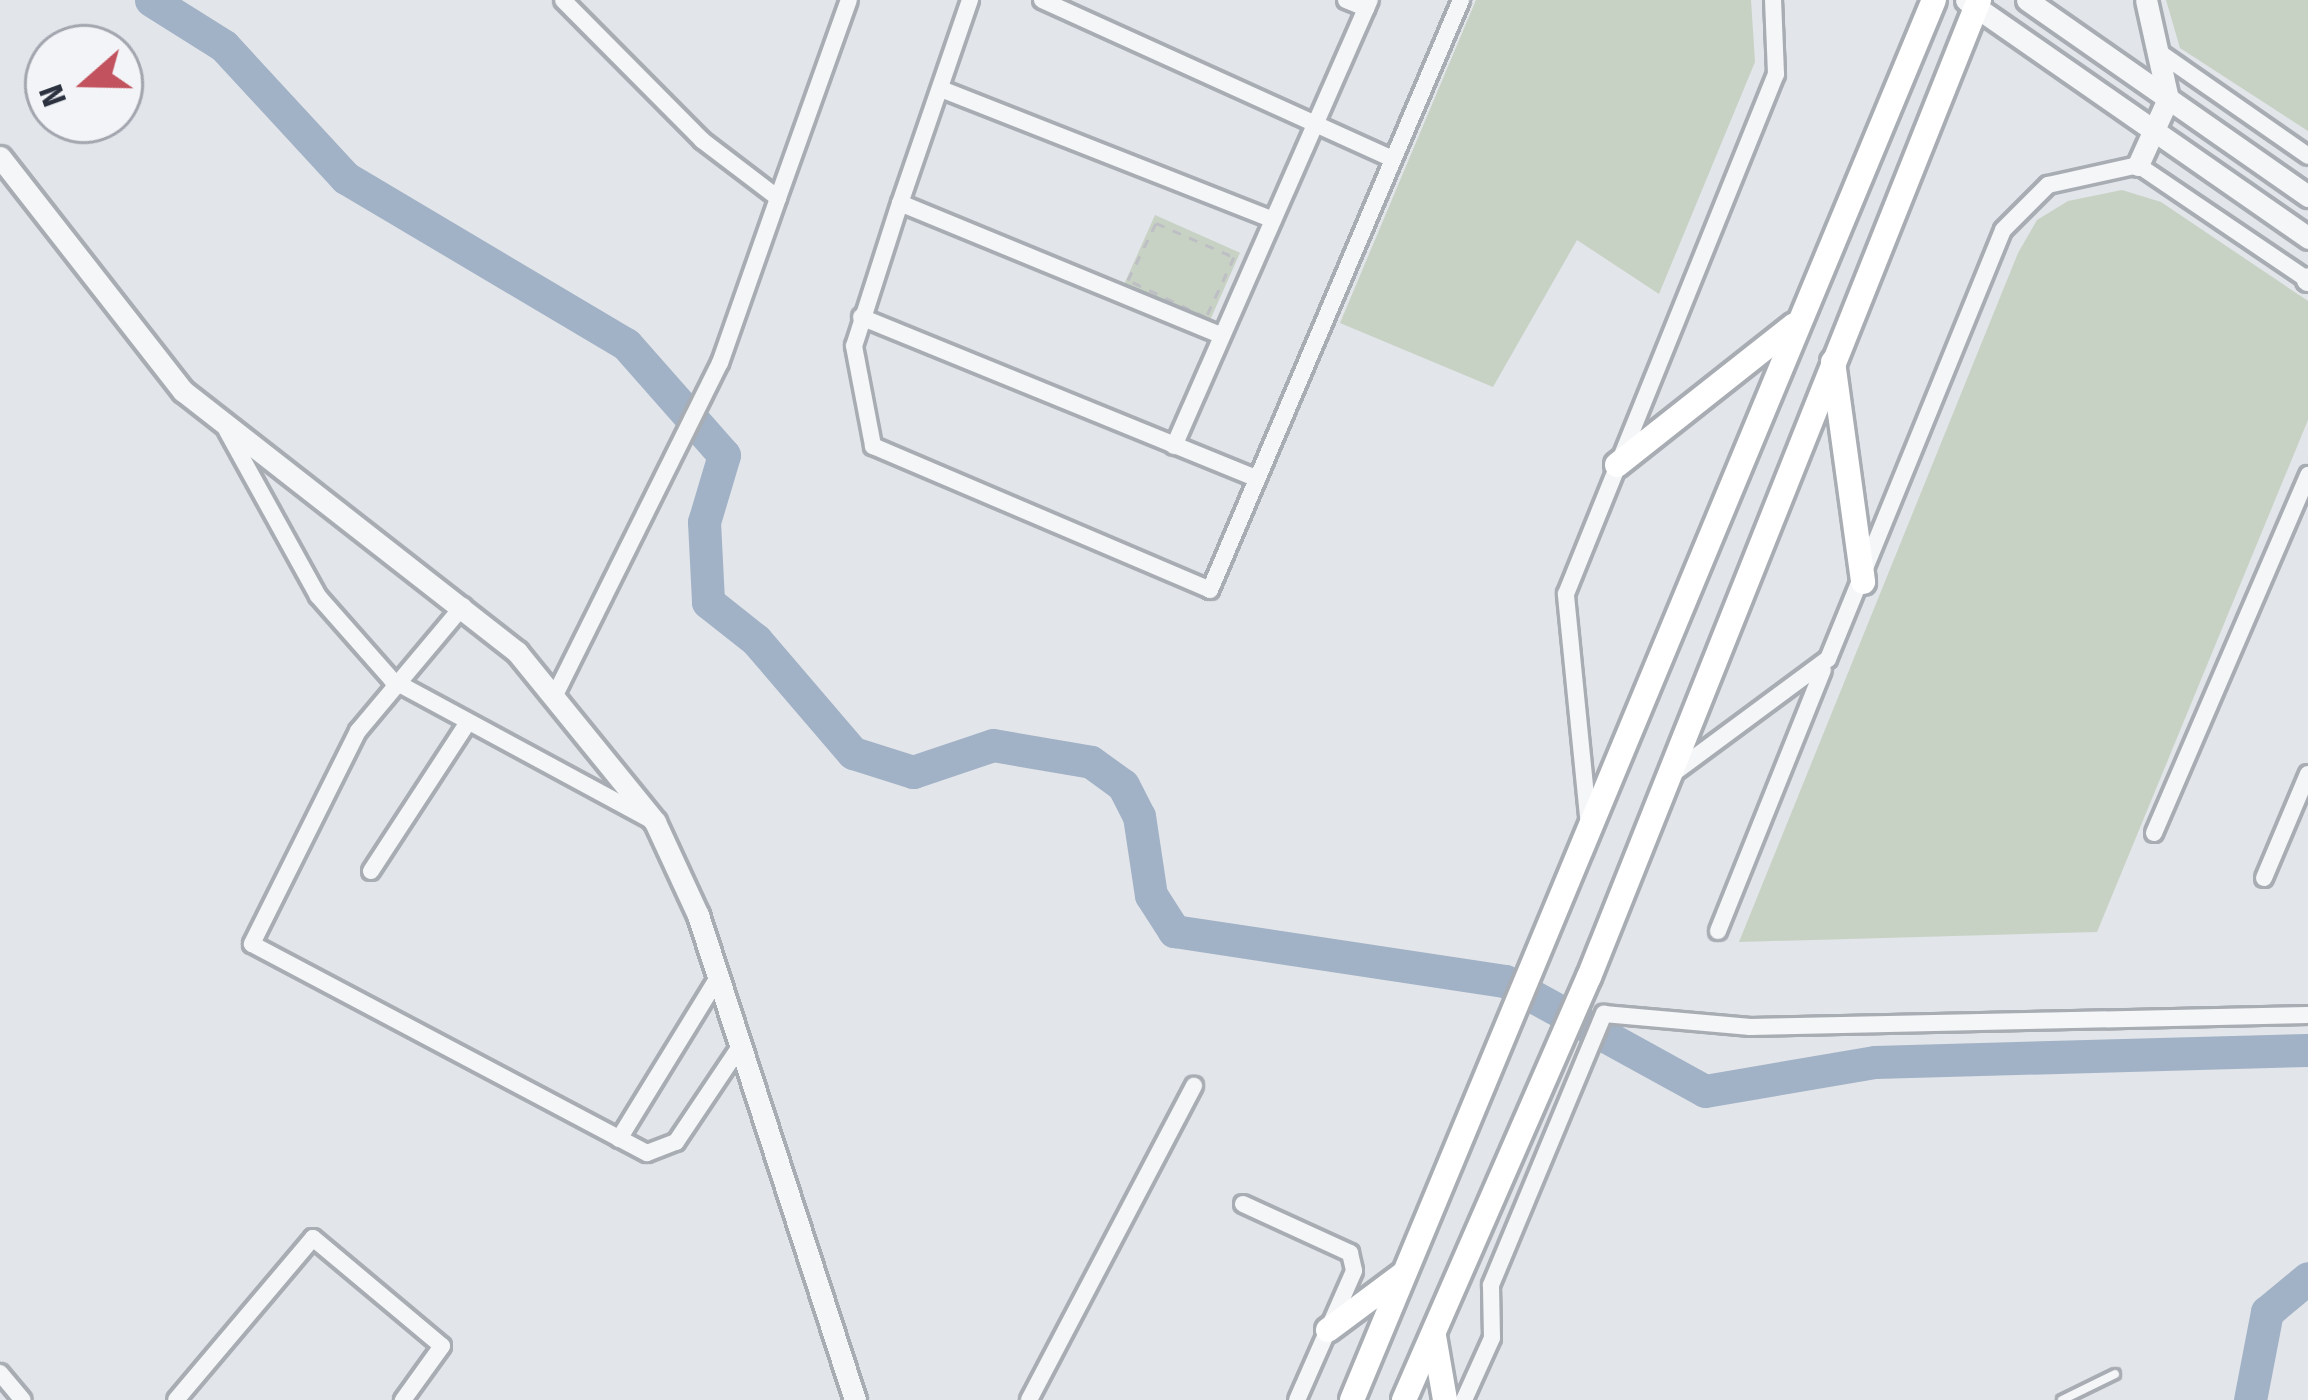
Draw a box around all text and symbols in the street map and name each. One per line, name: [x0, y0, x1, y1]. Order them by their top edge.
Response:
north arrow: [24, 24, 144, 144]
text: N: [31, 79, 75, 111]

